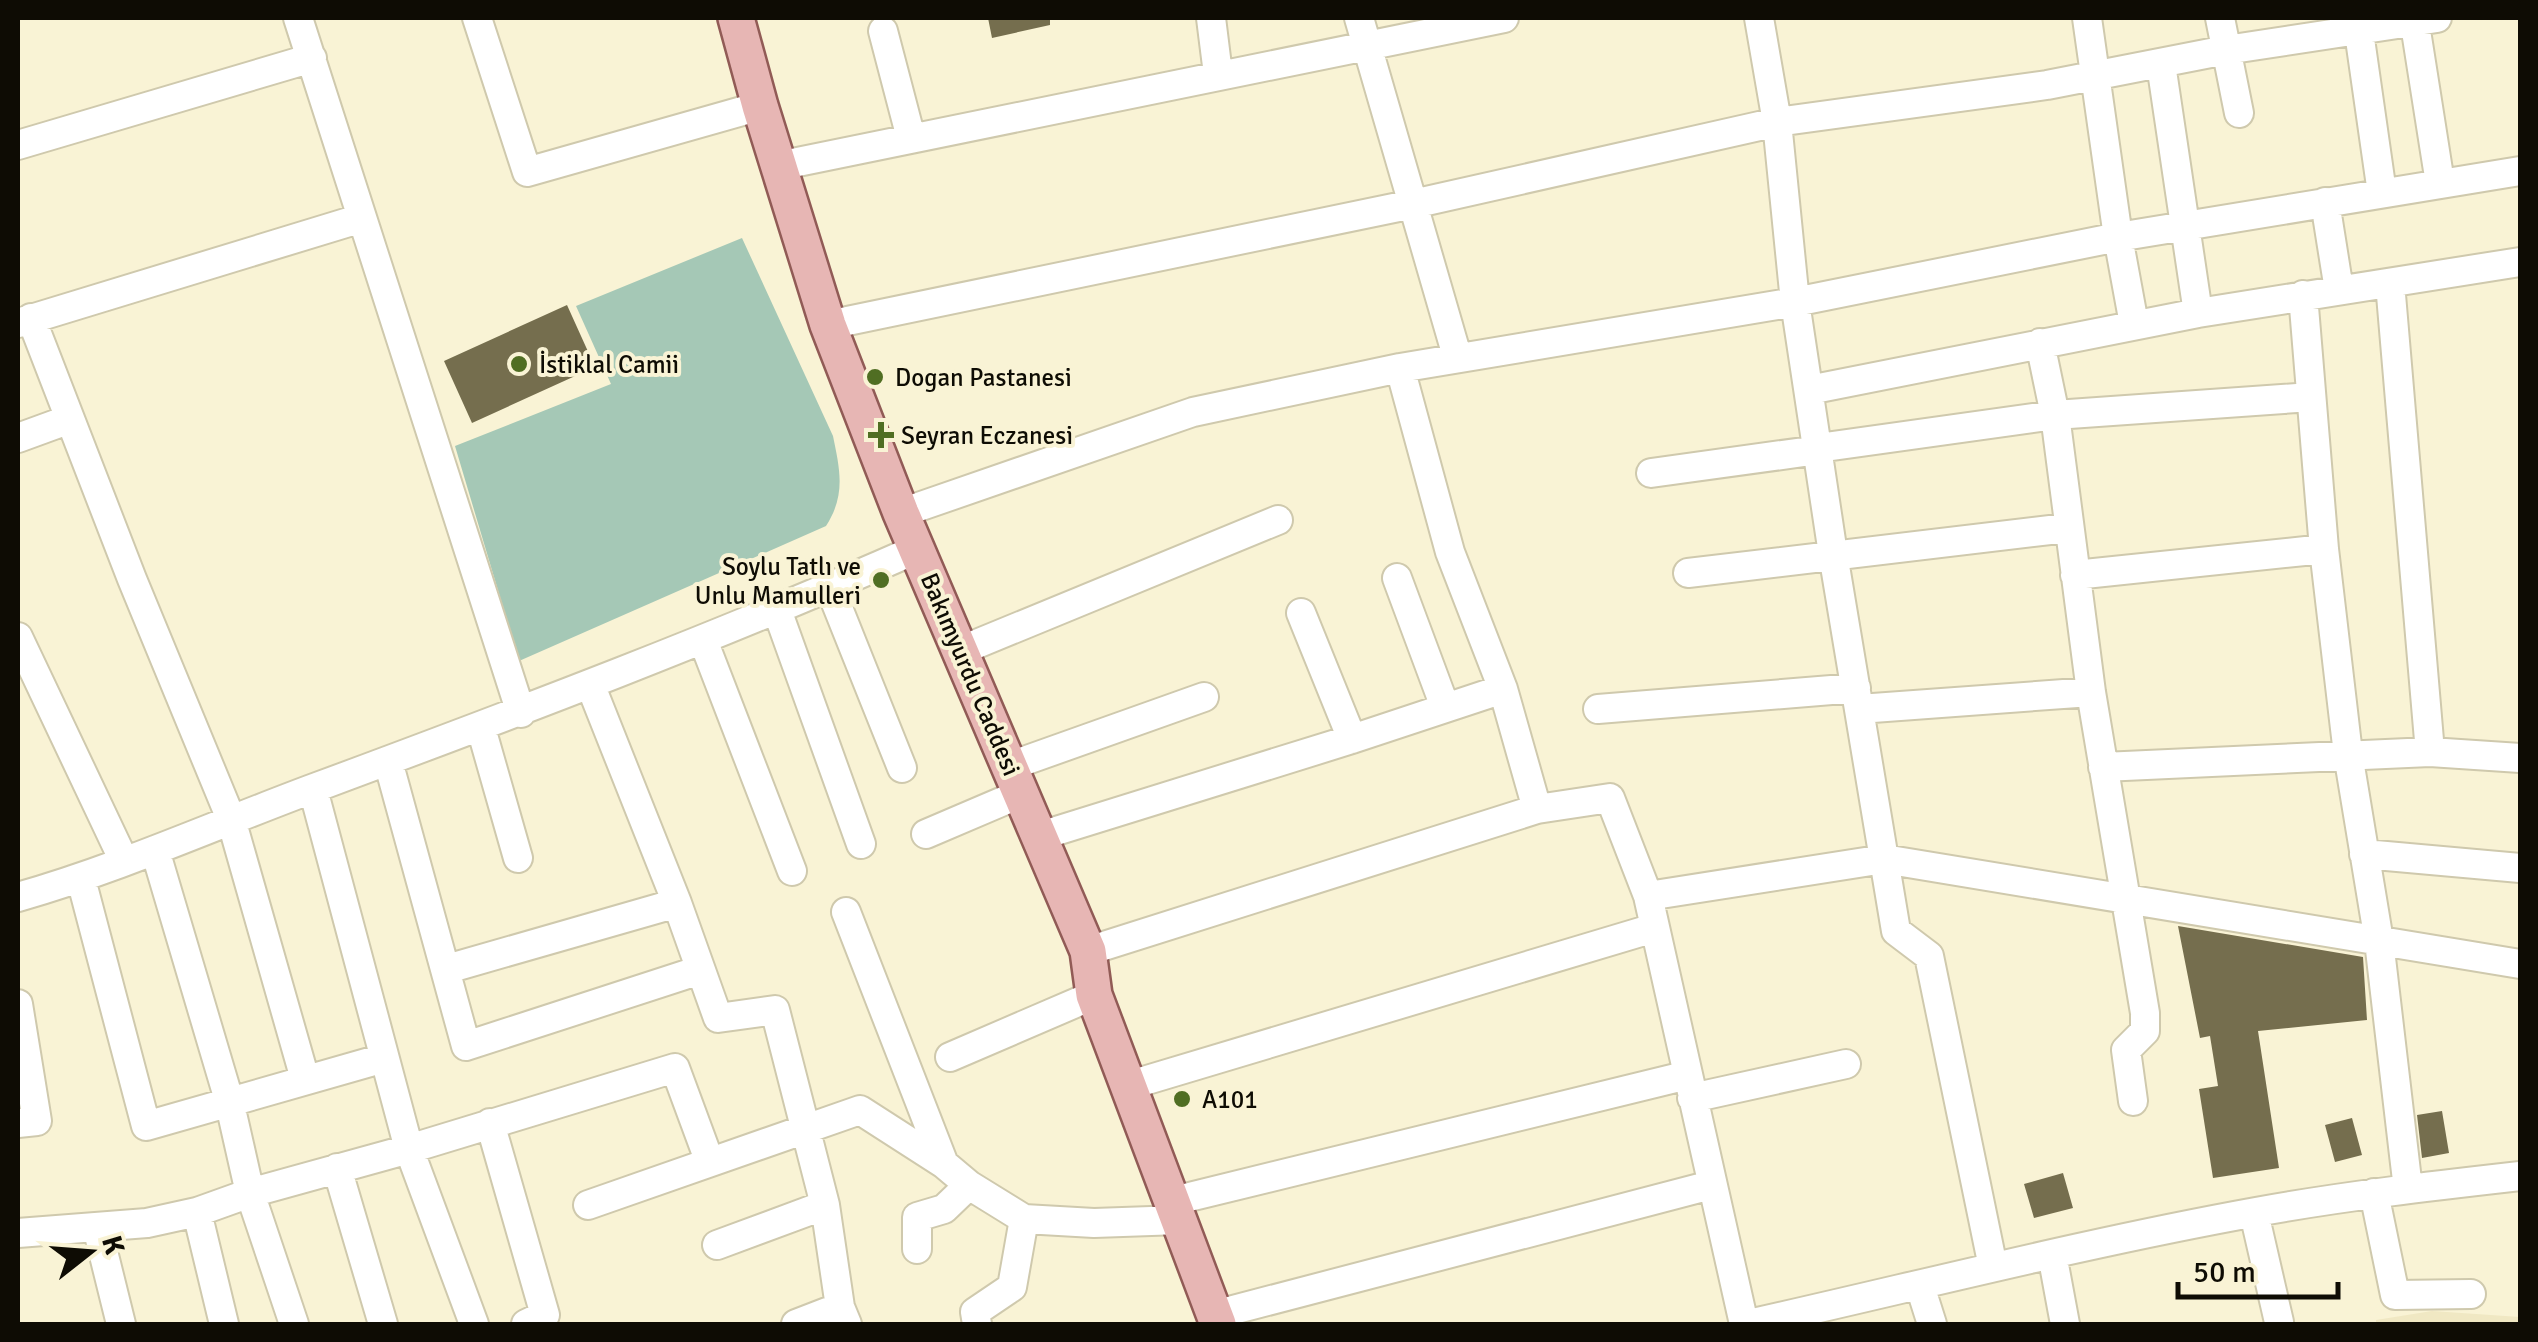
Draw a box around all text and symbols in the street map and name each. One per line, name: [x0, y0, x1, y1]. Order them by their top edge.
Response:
place label: İstiklal Camii: [539, 349, 679, 380]
marker: İstiklal Camii: [508, 353, 530, 375]
place label: Dogan Pastanesi: [895, 362, 1072, 393]
marker: Dogan Pastanesi: [864, 366, 886, 388]
place label: Seyran Eczanesi: [901, 420, 1073, 451]
marker: Seyran Eczanesi: [870, 424, 892, 446]
place label: Soylu Tatlı ve Unlu Mamulleri: [695, 551, 861, 611]
street label: Bakımyurdu Caddesi: [914, 568, 1027, 780]
marker: Soylu Tatlı ve Unlu Mamulleri: [870, 569, 892, 591]
place label: A101: [1202, 1084, 1258, 1115]
marker: A101: [1171, 1088, 1193, 1110]
north arrow: [40, 1202, 140, 1302]
text: K: [94, 1232, 132, 1259]
scale bar: [2178, 1237, 2338, 1299]
text: 50 m: [2193, 1254, 2256, 1291]

